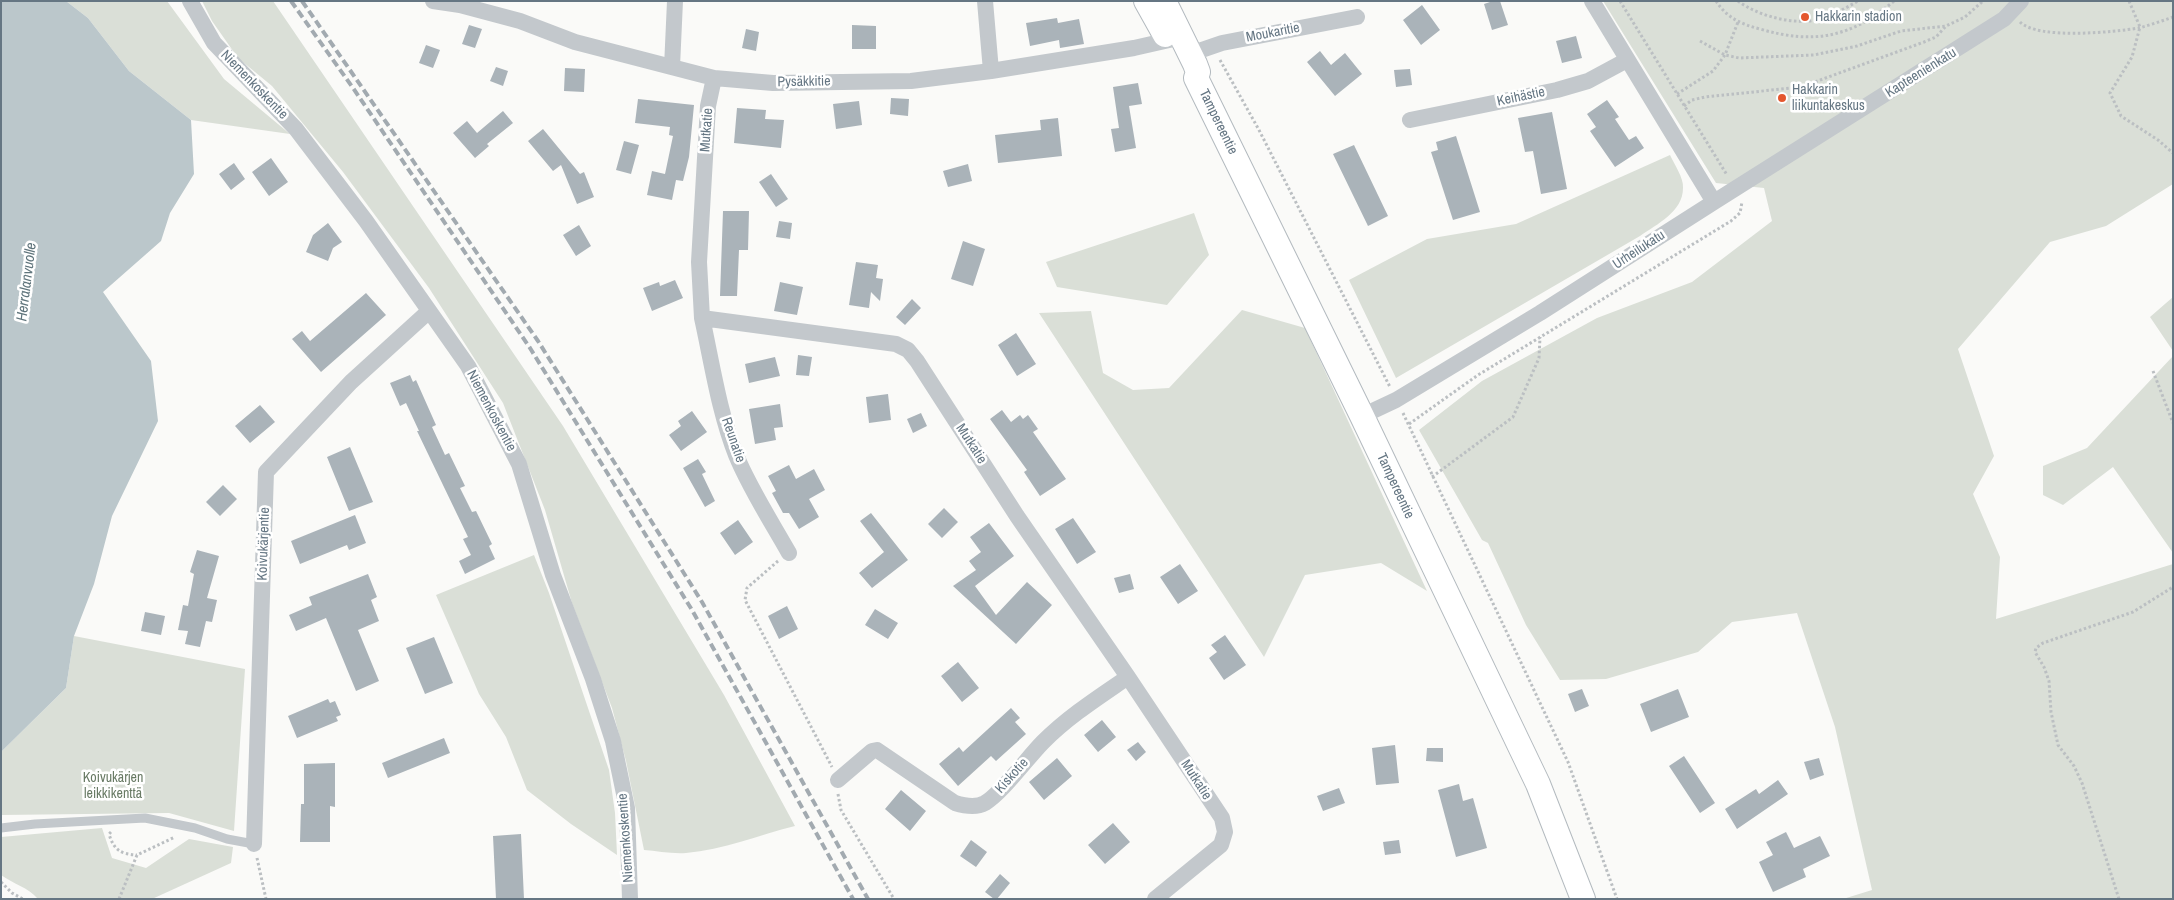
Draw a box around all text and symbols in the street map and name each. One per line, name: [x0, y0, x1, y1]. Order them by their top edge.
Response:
place label: Hakkarin stadion: [1815, 9, 1902, 25]
marker: Hakkarin stadion: [1799, 11, 1811, 23]
street label: Moukaritie: [1245, 20, 1301, 46]
street label: Kapteenienkatu: [1882, 45, 1960, 101]
street label: Niemenkoskentie: [217, 47, 291, 123]
street label: Pysäkkitie: [777, 73, 831, 91]
place label: Hakkarin liikuntakeskus: [1792, 82, 1865, 114]
street label: Keihästie: [1496, 84, 1546, 110]
street label: Tampereentie: [1195, 87, 1241, 157]
marker: Hakkarin liikuntakeskus: [1776, 92, 1788, 104]
street label: Mutkatie: [697, 107, 717, 153]
street label: Urheilukatu: [1610, 227, 1668, 273]
water label: Herralanvuolle: [13, 242, 41, 322]
street label: Niemenkoskentie: [463, 368, 519, 454]
street label: Reunatie: [717, 415, 749, 465]
street label: Mutkatie: [952, 421, 990, 467]
street label: Tampereentie: [1373, 451, 1417, 521]
street label: Koivukärjentie: [254, 507, 274, 581]
street label: Kiskotie: [992, 755, 1032, 797]
street label: Mutkatie: [1177, 757, 1215, 803]
park label: Koivukärjen leikkikenttä: [83, 770, 143, 802]
street label: Niemenkoskentie: [615, 793, 637, 883]

